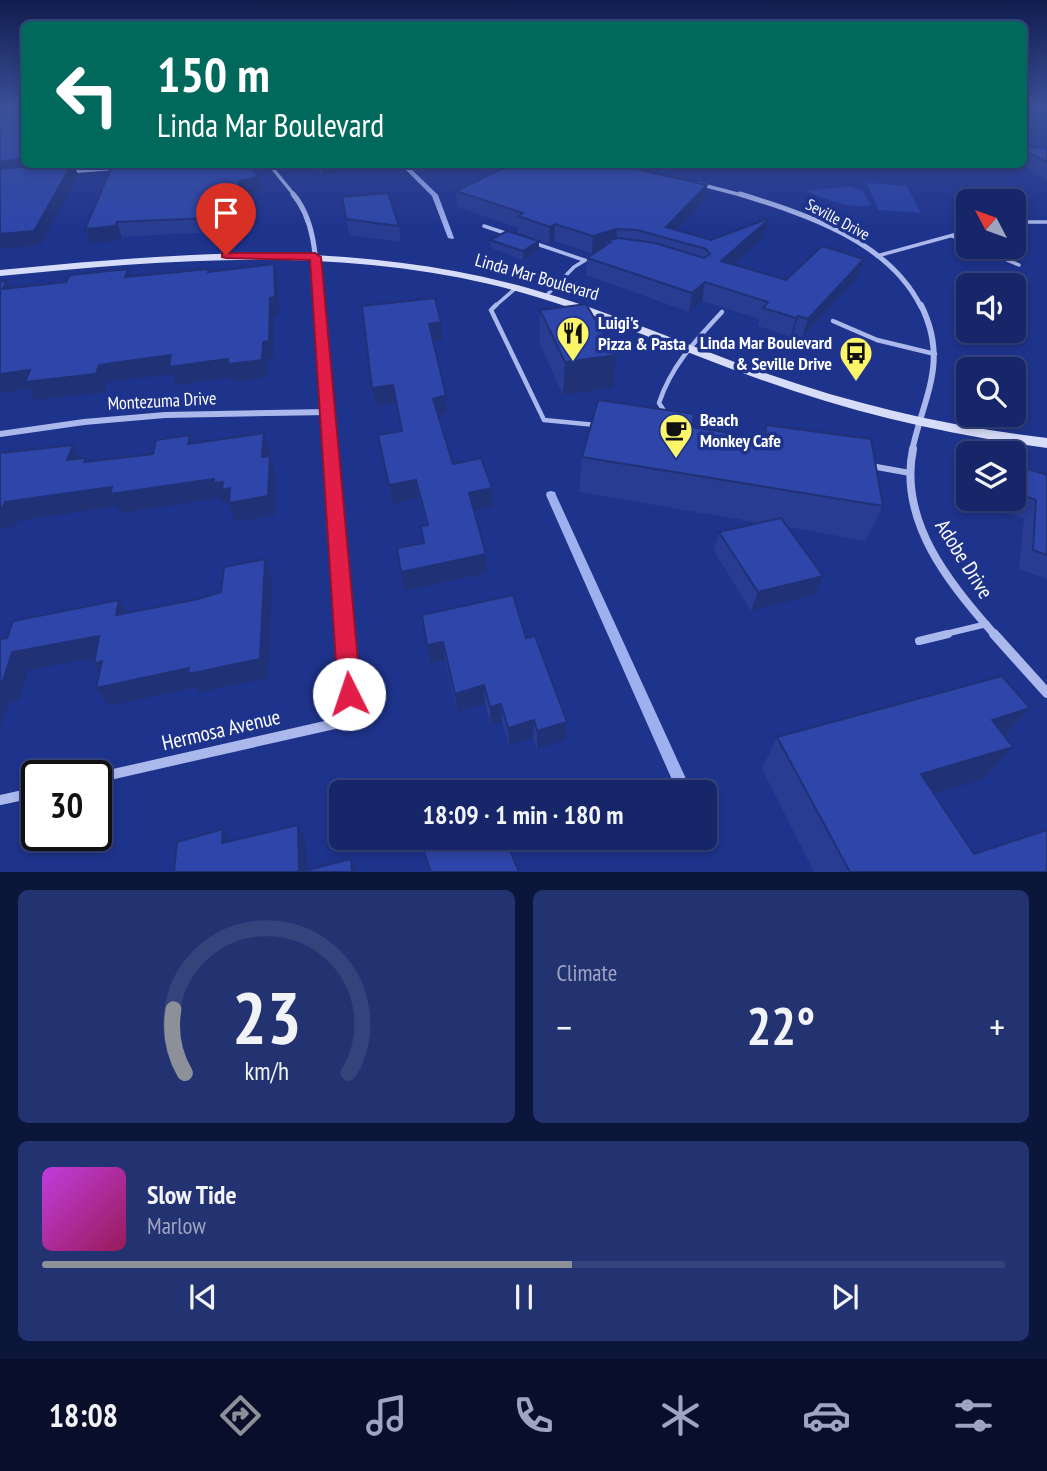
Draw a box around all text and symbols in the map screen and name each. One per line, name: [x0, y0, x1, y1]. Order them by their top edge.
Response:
text: 150 m: [157, 42, 270, 106]
icon: left: [42, 49, 133, 140]
text: Linda Mar Boulevard: [157, 104, 384, 146]
pin: [196, 183, 256, 255]
north arrow: [956, 189, 1026, 259]
map controls: [956, 189, 1026, 511]
icon: arrive: [207, 194, 245, 232]
street label: Seville Drive: [803, 194, 873, 244]
street label: Linda Mar Boulevard: [473, 248, 602, 305]
button: sound: [956, 273, 1026, 343]
place label: Luigi's Pizza & Pasta: [598, 311, 686, 355]
restaurant icon: Luigi's Pizza & Pasta: [554, 314, 592, 363]
place label: Linda Mar Boulevard & Seville Drive: [700, 331, 832, 375]
bus stop icon: Linda Mar Boulevard & Seville Drive: [837, 334, 875, 383]
button: search: [956, 357, 1026, 427]
street label: Montezuma Drive: [107, 386, 217, 415]
place label: Beach Monkey Cafe: [700, 408, 781, 452]
cafe icon: Beach Monkey Cafe: [657, 411, 695, 460]
button: layers: [956, 441, 1026, 511]
street label: Adobe Drive: [930, 514, 999, 603]
position arrow: [312, 657, 386, 731]
street label: Hermosa Avenue: [159, 703, 283, 756]
speed limit sign: 30: [21, 760, 112, 851]
text: 18:09 · 1 min · 180 m: [423, 798, 623, 831]
text: Climate: [557, 958, 617, 987]
text: 23: [231, 969, 301, 1063]
text: 22°: [746, 992, 815, 1059]
text: −: [557, 1002, 572, 1051]
text: +: [989, 1002, 1005, 1051]
text: km/h: [244, 1054, 288, 1086]
text: Slow Tide: [147, 1178, 237, 1211]
text: Marlow: [147, 1211, 206, 1240]
icon: previous: [184, 1278, 222, 1316]
icon: pause: [505, 1278, 543, 1316]
icon: next: [826, 1278, 864, 1316]
icon: directions: [216, 1391, 265, 1440]
icon: music: [362, 1391, 411, 1440]
icon: phone: [509, 1391, 558, 1440]
icon: climate: [656, 1391, 705, 1440]
icon: car: [802, 1391, 851, 1440]
icon: filters: [949, 1391, 998, 1440]
text: 18:08: [49, 1394, 118, 1436]

